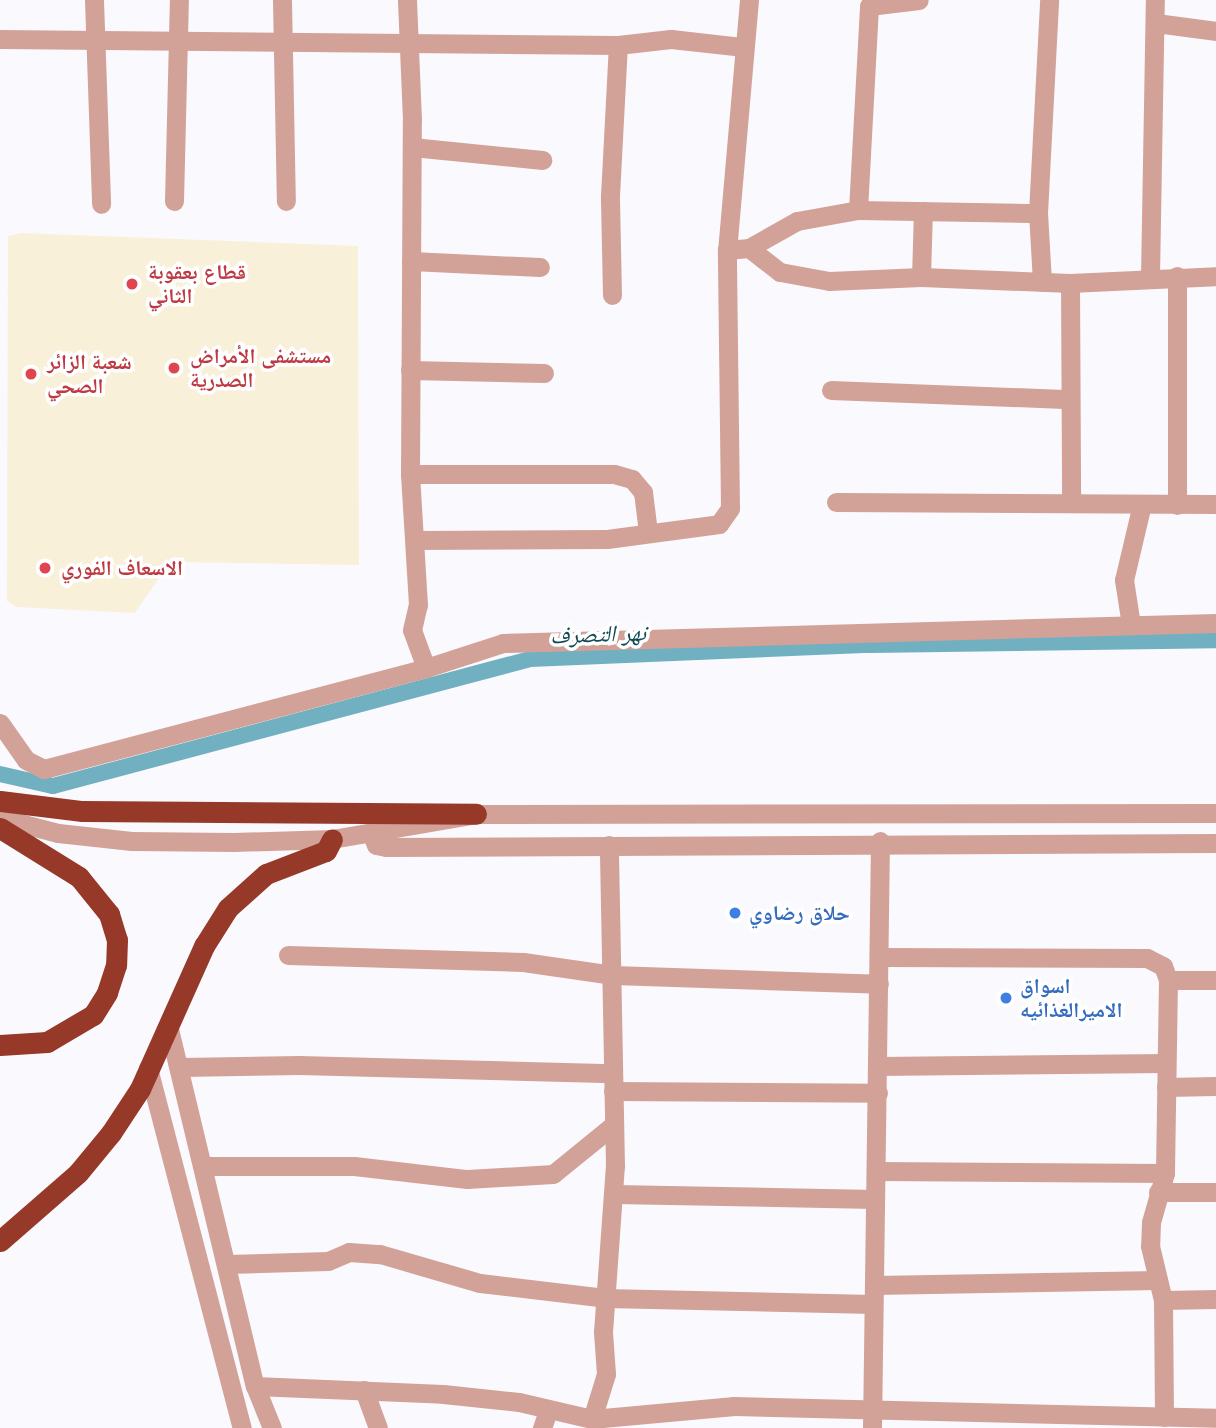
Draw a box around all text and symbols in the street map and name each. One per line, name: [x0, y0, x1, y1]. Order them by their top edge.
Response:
place label: قطاع بعقوبة الثاني: [148, 259, 246, 309]
marker: قطاع بعقوبة الثاني: [122, 274, 142, 294]
place label: مستشفى الأمراض الصدرية: [190, 343, 331, 393]
place label: شعبة الزائر الصحي: [47, 349, 132, 399]
marker: مستشفى الأمراض الصدرية: [164, 358, 184, 378]
marker: شعبة الزائر الصحي: [21, 364, 41, 384]
place label: الاسعاف الفوري: [61, 555, 183, 581]
marker: الاسعاف الفوري: [35, 558, 55, 578]
water label: نهر التصرف: [550, 619, 646, 649]
place label: حلاق رضاوي: [749, 900, 850, 926]
marker: حلاق رضاوي: [727, 905, 743, 921]
place label: اسواق الاميرالغذائيه: [1020, 973, 1122, 1023]
marker: اسواق الاميرالغذائيه: [998, 990, 1014, 1006]

